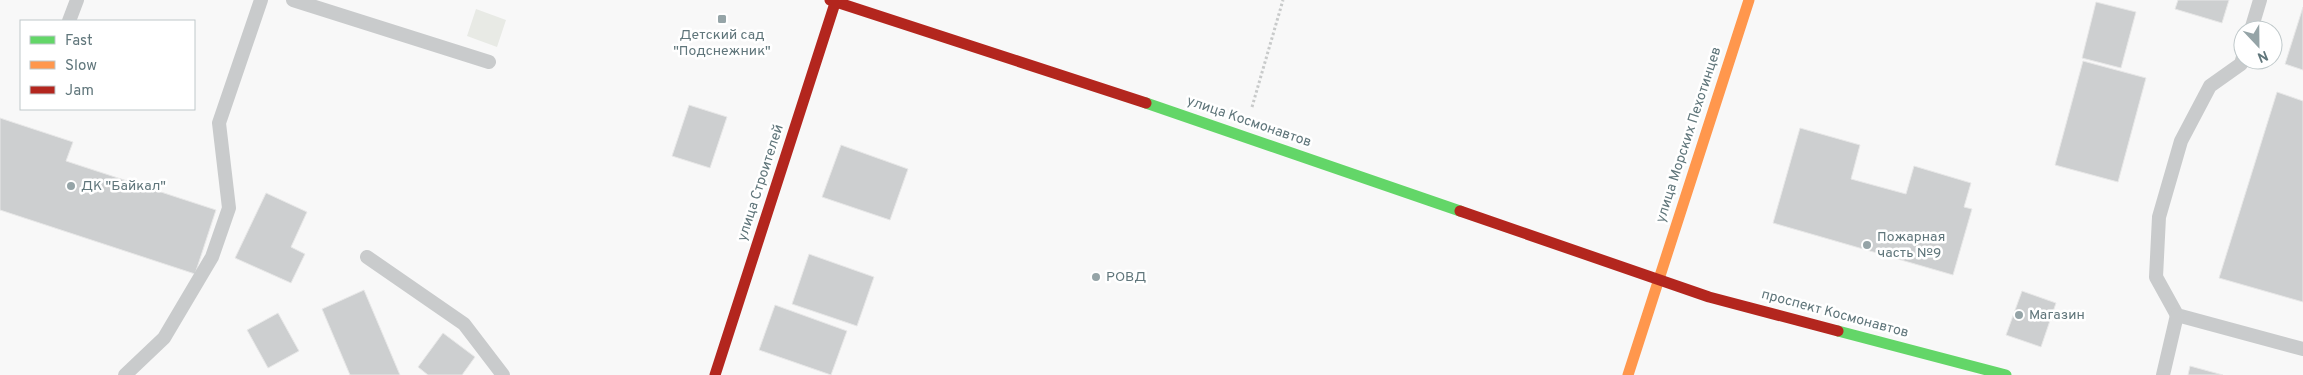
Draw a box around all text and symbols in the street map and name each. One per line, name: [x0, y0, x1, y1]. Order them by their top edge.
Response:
marker: Детский сад "Подснежник": [716, 13, 728, 25]
legend: [20, 20, 195, 110]
north arrow: [2233, 20, 2283, 70]
place label: Детский сад "Подснежник": [673, 27, 771, 60]
text: Fast: [65, 32, 93, 51]
street label: улица Морских Пехотинцев: [1652, 45, 1726, 225]
text: N: [2254, 46, 2270, 65]
text: Slow: [65, 57, 97, 76]
text: Jam: [65, 82, 94, 101]
street label: улица Космонавтов: [1184, 93, 1314, 151]
street label: улица Строителей: [734, 123, 788, 243]
place label: ДК "Байкал": [81, 178, 166, 195]
marker: ДК "Байкал": [65, 180, 77, 192]
place label: Пожарная часть №9: [1877, 229, 1945, 262]
marker: Пожарная часть №9: [1861, 239, 1873, 251]
place label: РОВД: [1106, 269, 1146, 286]
marker: РОВД: [1090, 271, 1102, 283]
street label: проспект Космонавтов: [1760, 286, 1910, 342]
place label: Магазин: [2029, 307, 2085, 324]
marker: Магазин: [2013, 309, 2025, 321]

